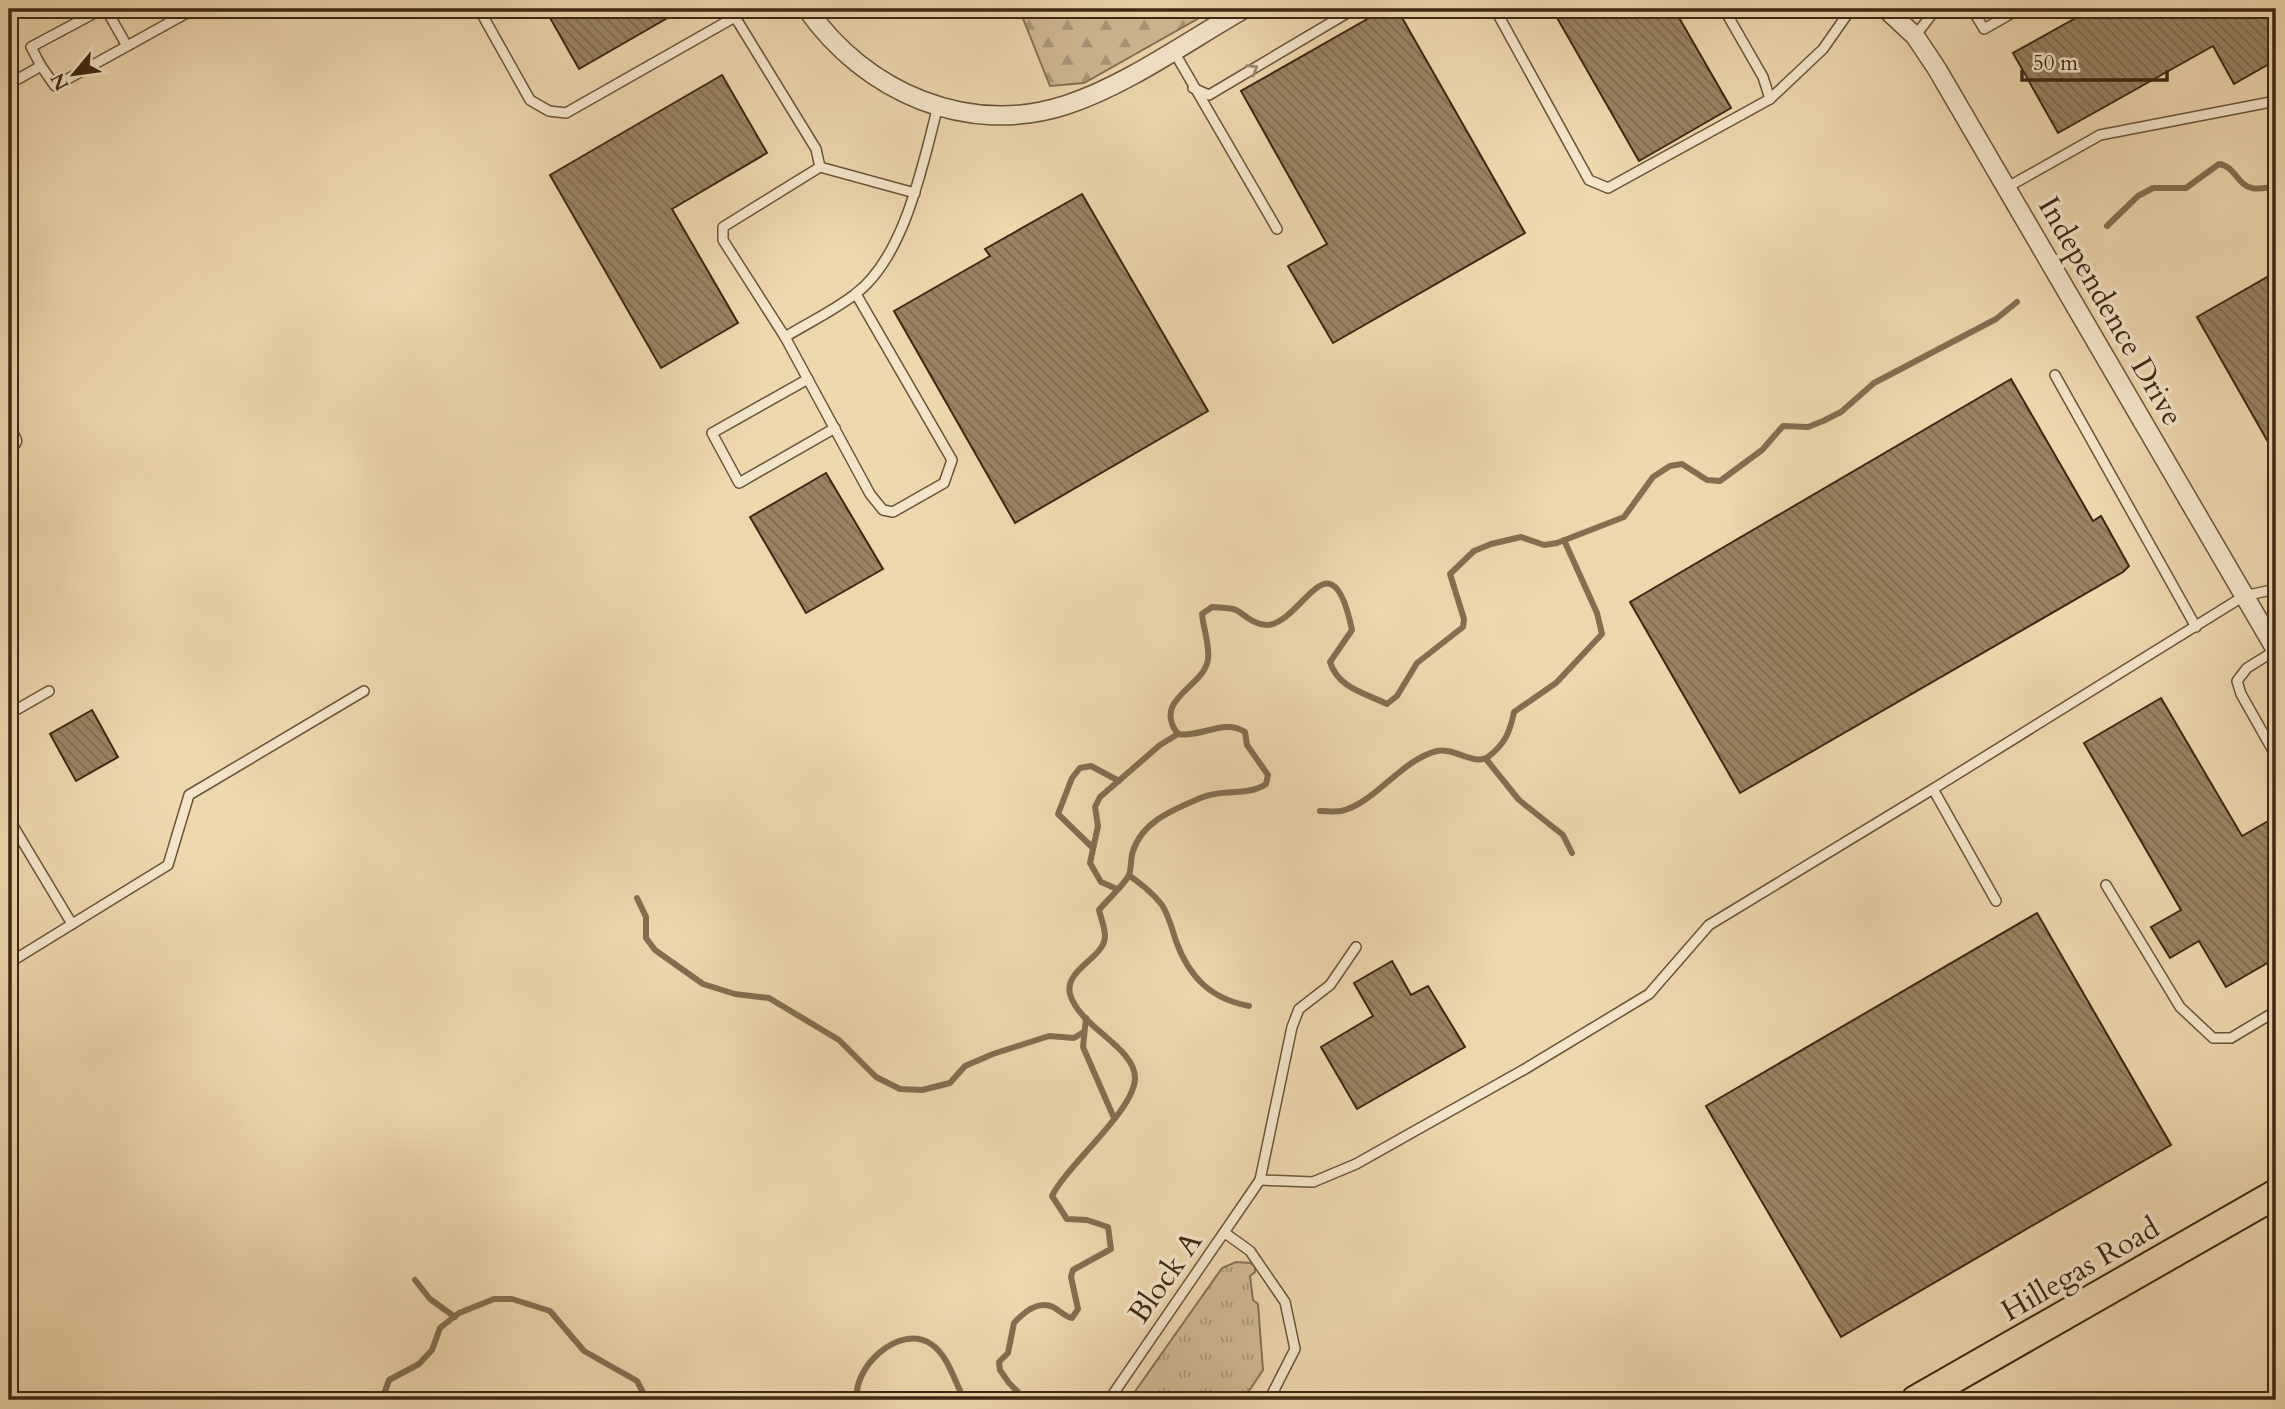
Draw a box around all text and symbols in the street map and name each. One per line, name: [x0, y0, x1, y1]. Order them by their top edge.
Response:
north arrow: [38, 38, 108, 108]
scale bar: [2022, 38, 2168, 82]
text: 50 m: [2033, 49, 2078, 78]
one-way arrow: [1245, 64, 1258, 77]
text: N: [44, 68, 75, 95]
street label: Independence Drive: [2028, 189, 2193, 433]
street label: Hillegas Road: [1994, 1208, 2167, 1331]
street label: Block A: [1119, 1223, 1212, 1331]

